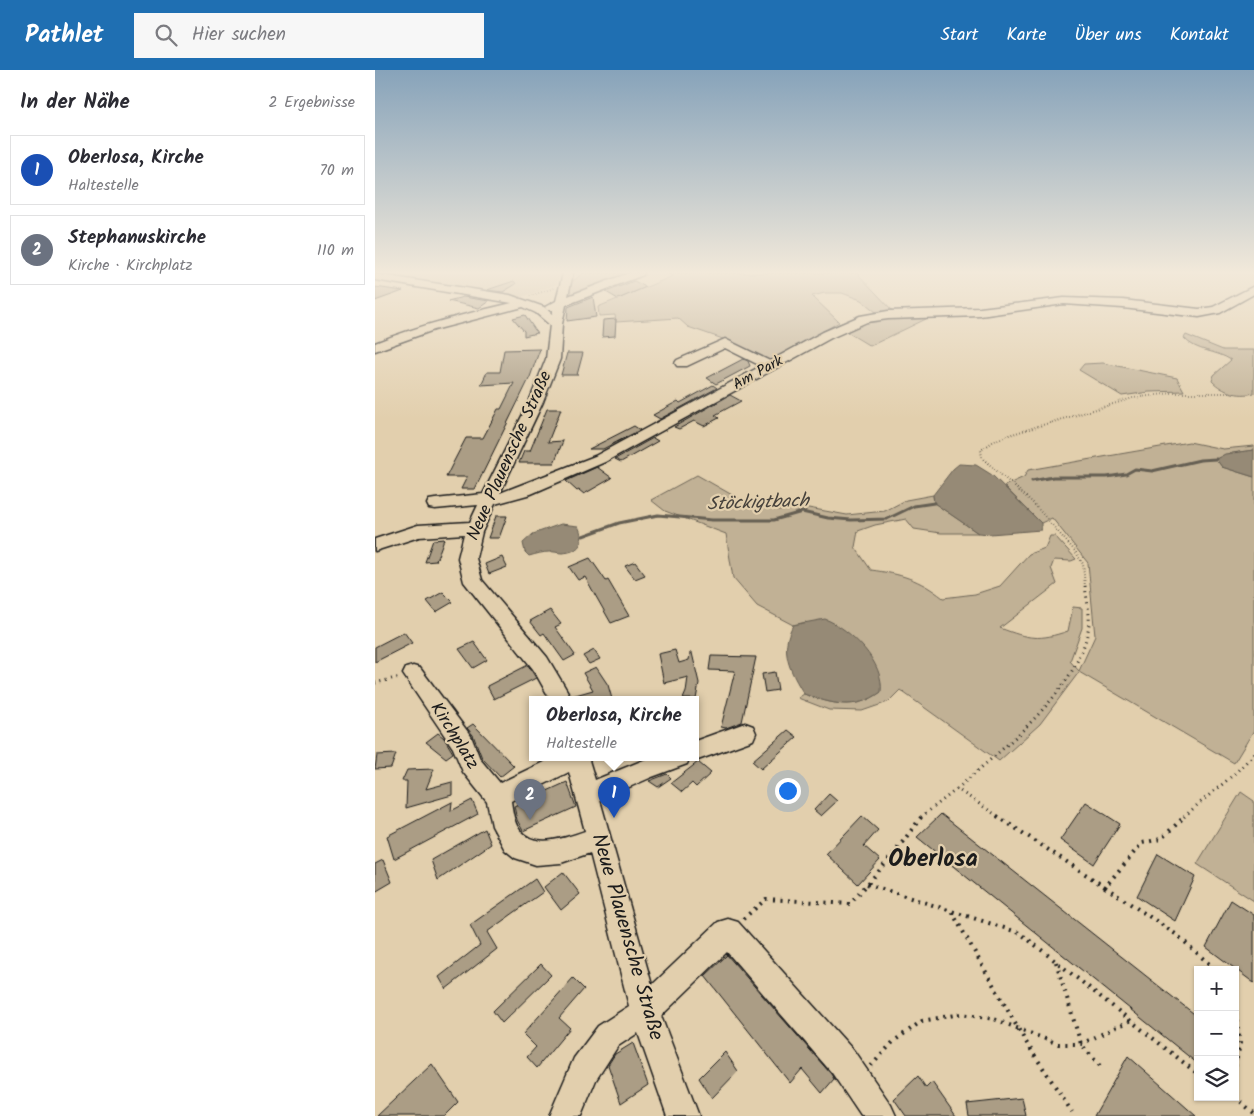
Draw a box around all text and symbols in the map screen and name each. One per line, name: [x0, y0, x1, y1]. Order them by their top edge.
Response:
search box: [134, 13, 484, 58]
text: Pathlet: [25, 16, 104, 55]
text: Hier suchen: [192, 20, 286, 50]
icon: search: [152, 21, 180, 49]
text: Start: [940, 21, 978, 50]
text: Karte: [1006, 21, 1046, 50]
text: Über uns: [1074, 21, 1142, 50]
text: Kontakt: [1170, 21, 1229, 50]
text: In der Nähe: [20, 86, 130, 119]
text: 2 Ergebnisse: [268, 90, 355, 115]
text: Oberlosa, Kirche: [68, 143, 204, 173]
text: 1: [35, 158, 39, 183]
text: 70 m: [319, 158, 354, 183]
text: Haltestelle: [68, 173, 139, 198]
text: Stephanuskirche: [68, 223, 206, 253]
text: 2: [32, 238, 42, 263]
text: 110 m: [317, 238, 354, 263]
text: Kirche · Kirchplatz: [68, 253, 193, 278]
street label: Am Park: [728, 349, 788, 397]
street label: Neue Plauensche Straße: [459, 366, 561, 546]
water label: Stöckigtbach: [707, 486, 811, 520]
popup: [529, 696, 699, 761]
street label: Kirchplatz: [422, 697, 486, 775]
text: Oberlosa, Kirche: [546, 701, 682, 731]
text: Haltestelle: [546, 731, 617, 756]
pin: 1: [598, 777, 630, 818]
your location: [775, 778, 801, 804]
pin: 2: [514, 779, 546, 820]
street label: Neue Plauensche Straße: [582, 830, 673, 1045]
district label: Oberlosa: [888, 840, 978, 879]
map controls: [1194, 966, 1239, 1101]
button: +: [1194, 966, 1239, 1011]
button: −: [1194, 1011, 1239, 1056]
button: layers: [1194, 1056, 1239, 1101]

